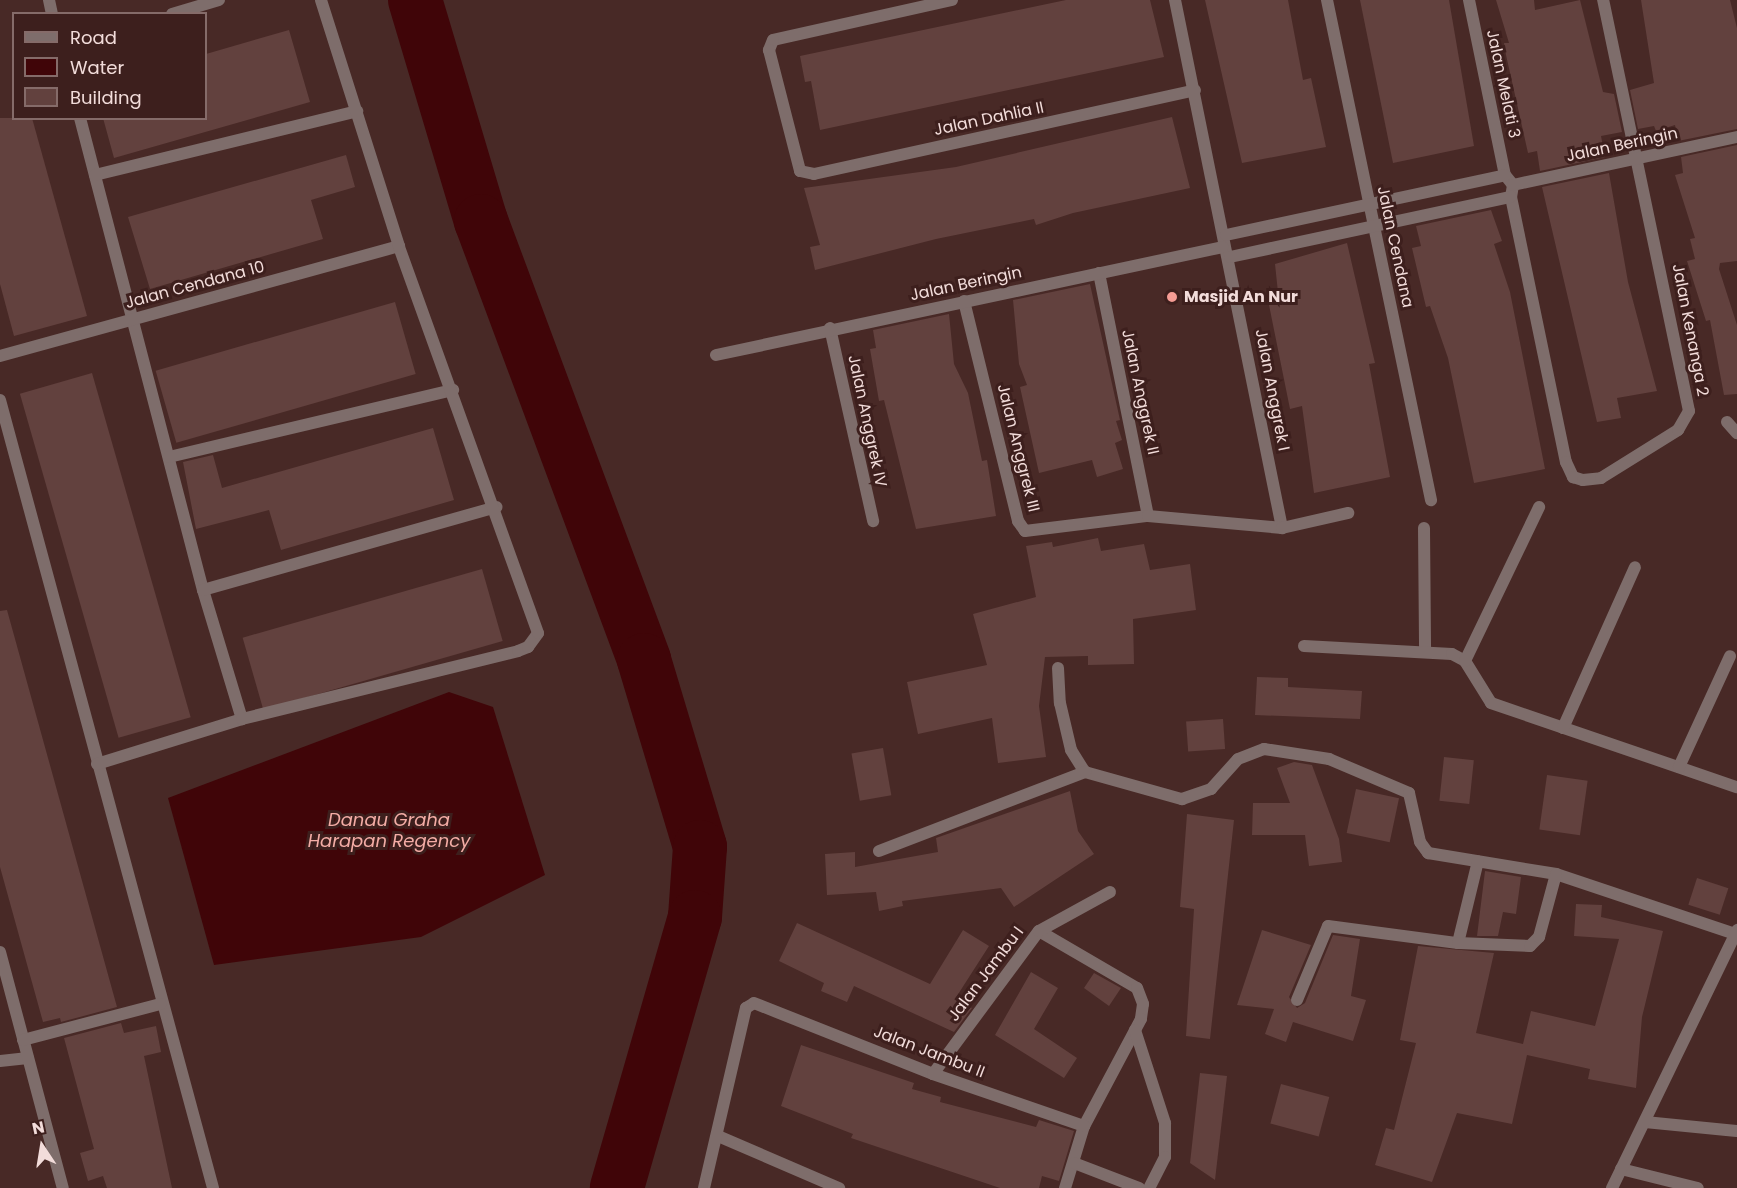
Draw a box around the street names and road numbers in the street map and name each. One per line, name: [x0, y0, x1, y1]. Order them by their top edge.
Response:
street label: Jalan Melati 3: [1482, 28, 1524, 140]
street label: Jalan Dahlia II: [932, 98, 1046, 140]
street label: Jalan Beringin: [1565, 124, 1679, 166]
street label: Jalan Cendana: [1373, 184, 1417, 310]
street label: Jalan Cendana 10: [123, 257, 267, 313]
street label: Jalan Kenanga 2: [1668, 262, 1712, 398]
street label: Jalan Beringin: [909, 263, 1023, 305]
street label: Jalan Anggrek II: [1117, 328, 1163, 456]
street label: Jalan Anggrek I: [1251, 328, 1293, 452]
street label: Jalan Anggrek IV: [844, 353, 890, 489]
street label: Jalan Anggrek III: [993, 382, 1043, 514]
street label: Jalan Jambu I: [944, 923, 1028, 1025]
street label: Jalan Jambu II: [871, 1022, 987, 1082]

